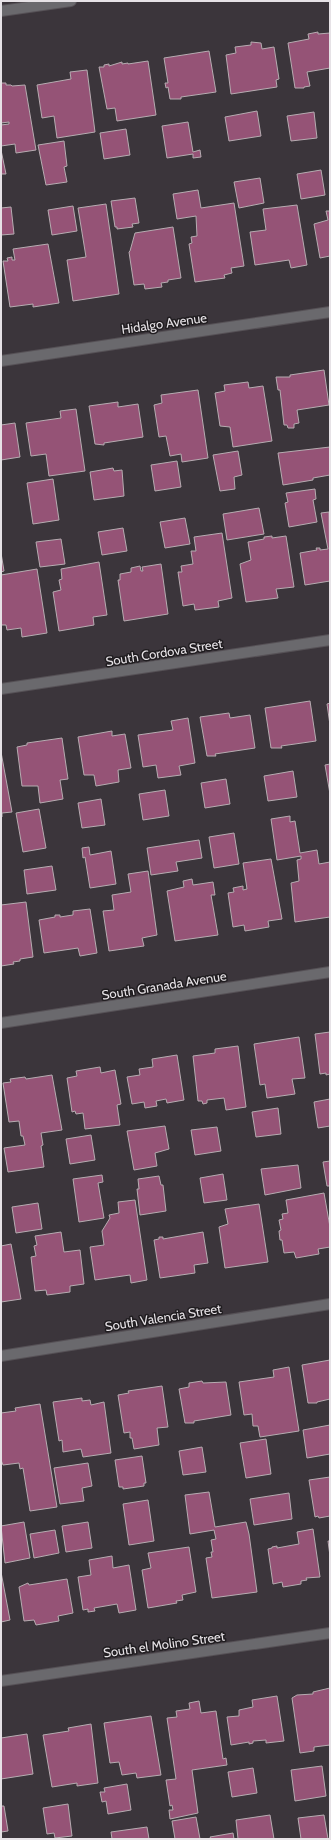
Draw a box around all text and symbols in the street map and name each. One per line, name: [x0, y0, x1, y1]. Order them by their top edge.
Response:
street label: Hidalgo Avenue: [120, 309, 208, 337]
street label: South Cordova Street: [104, 635, 224, 669]
street label: South Granada Avenue: [101, 967, 228, 1003]
street label: South Valencia Street: [104, 1300, 223, 1334]
street label: South el Molino Street: [102, 1627, 226, 1660]

